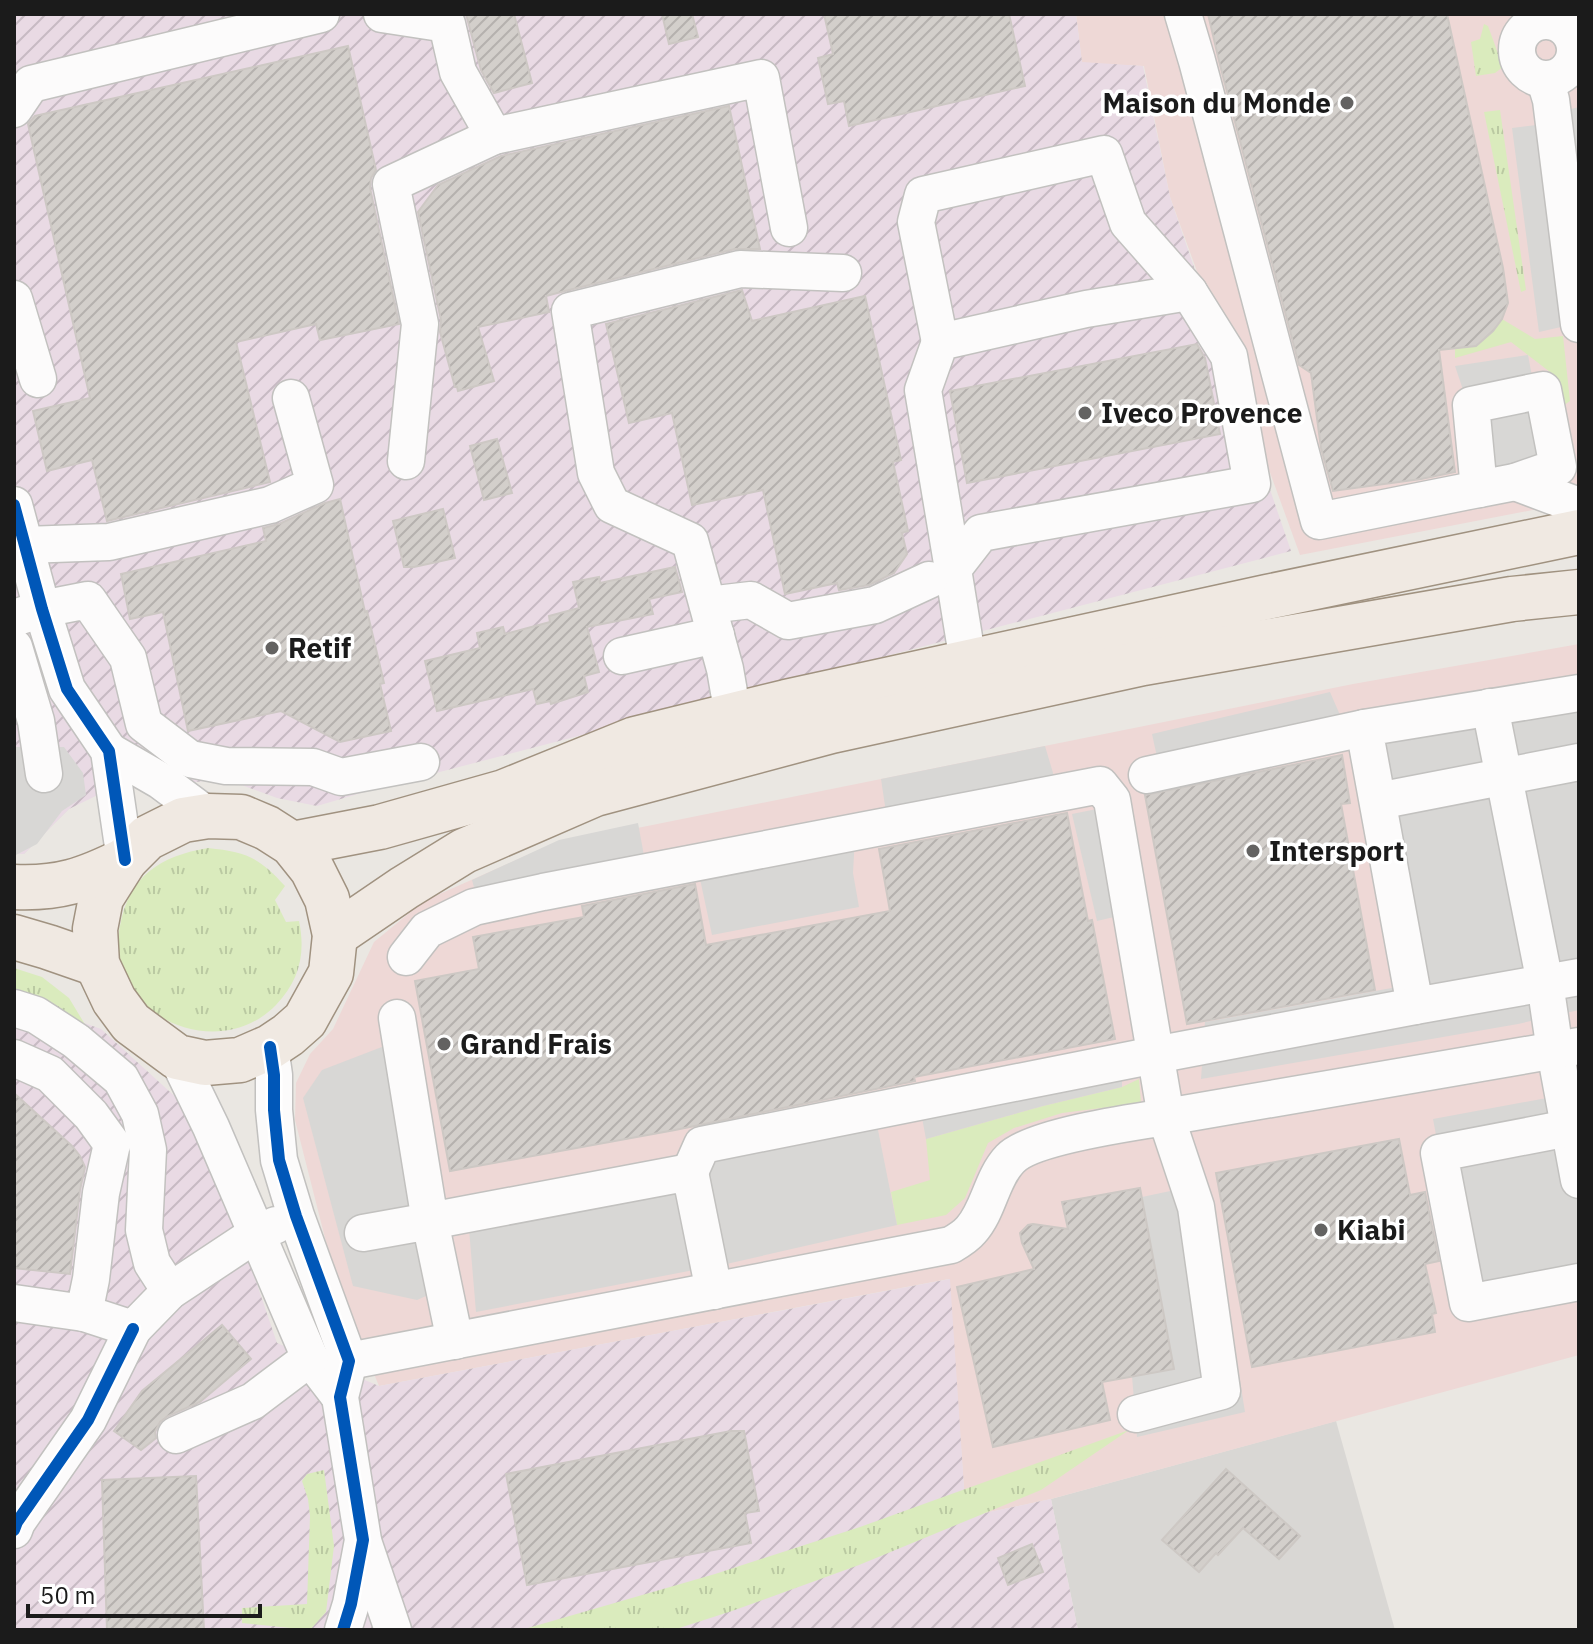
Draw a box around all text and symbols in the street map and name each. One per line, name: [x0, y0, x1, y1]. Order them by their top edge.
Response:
place label: Maison du Monde: [1102, 84, 1331, 121]
marker: Maison du Monde: [1338, 94, 1356, 112]
place label: Iveco Provence: [1101, 394, 1302, 431]
marker: Iveco Provence: [1076, 404, 1094, 422]
place label: Retif: [288, 629, 351, 666]
marker: Retif: [263, 639, 281, 657]
place label: Intersport: [1269, 832, 1405, 869]
marker: Intersport: [1244, 842, 1262, 860]
place label: Grand Frais: [460, 1025, 612, 1062]
marker: Grand Frais: [435, 1035, 453, 1053]
place label: Kiabi: [1337, 1211, 1405, 1248]
marker: Kiabi: [1312, 1221, 1330, 1239]
scale bar: [28, 1568, 260, 1618]
text: 50 m: [40, 1579, 95, 1611]

